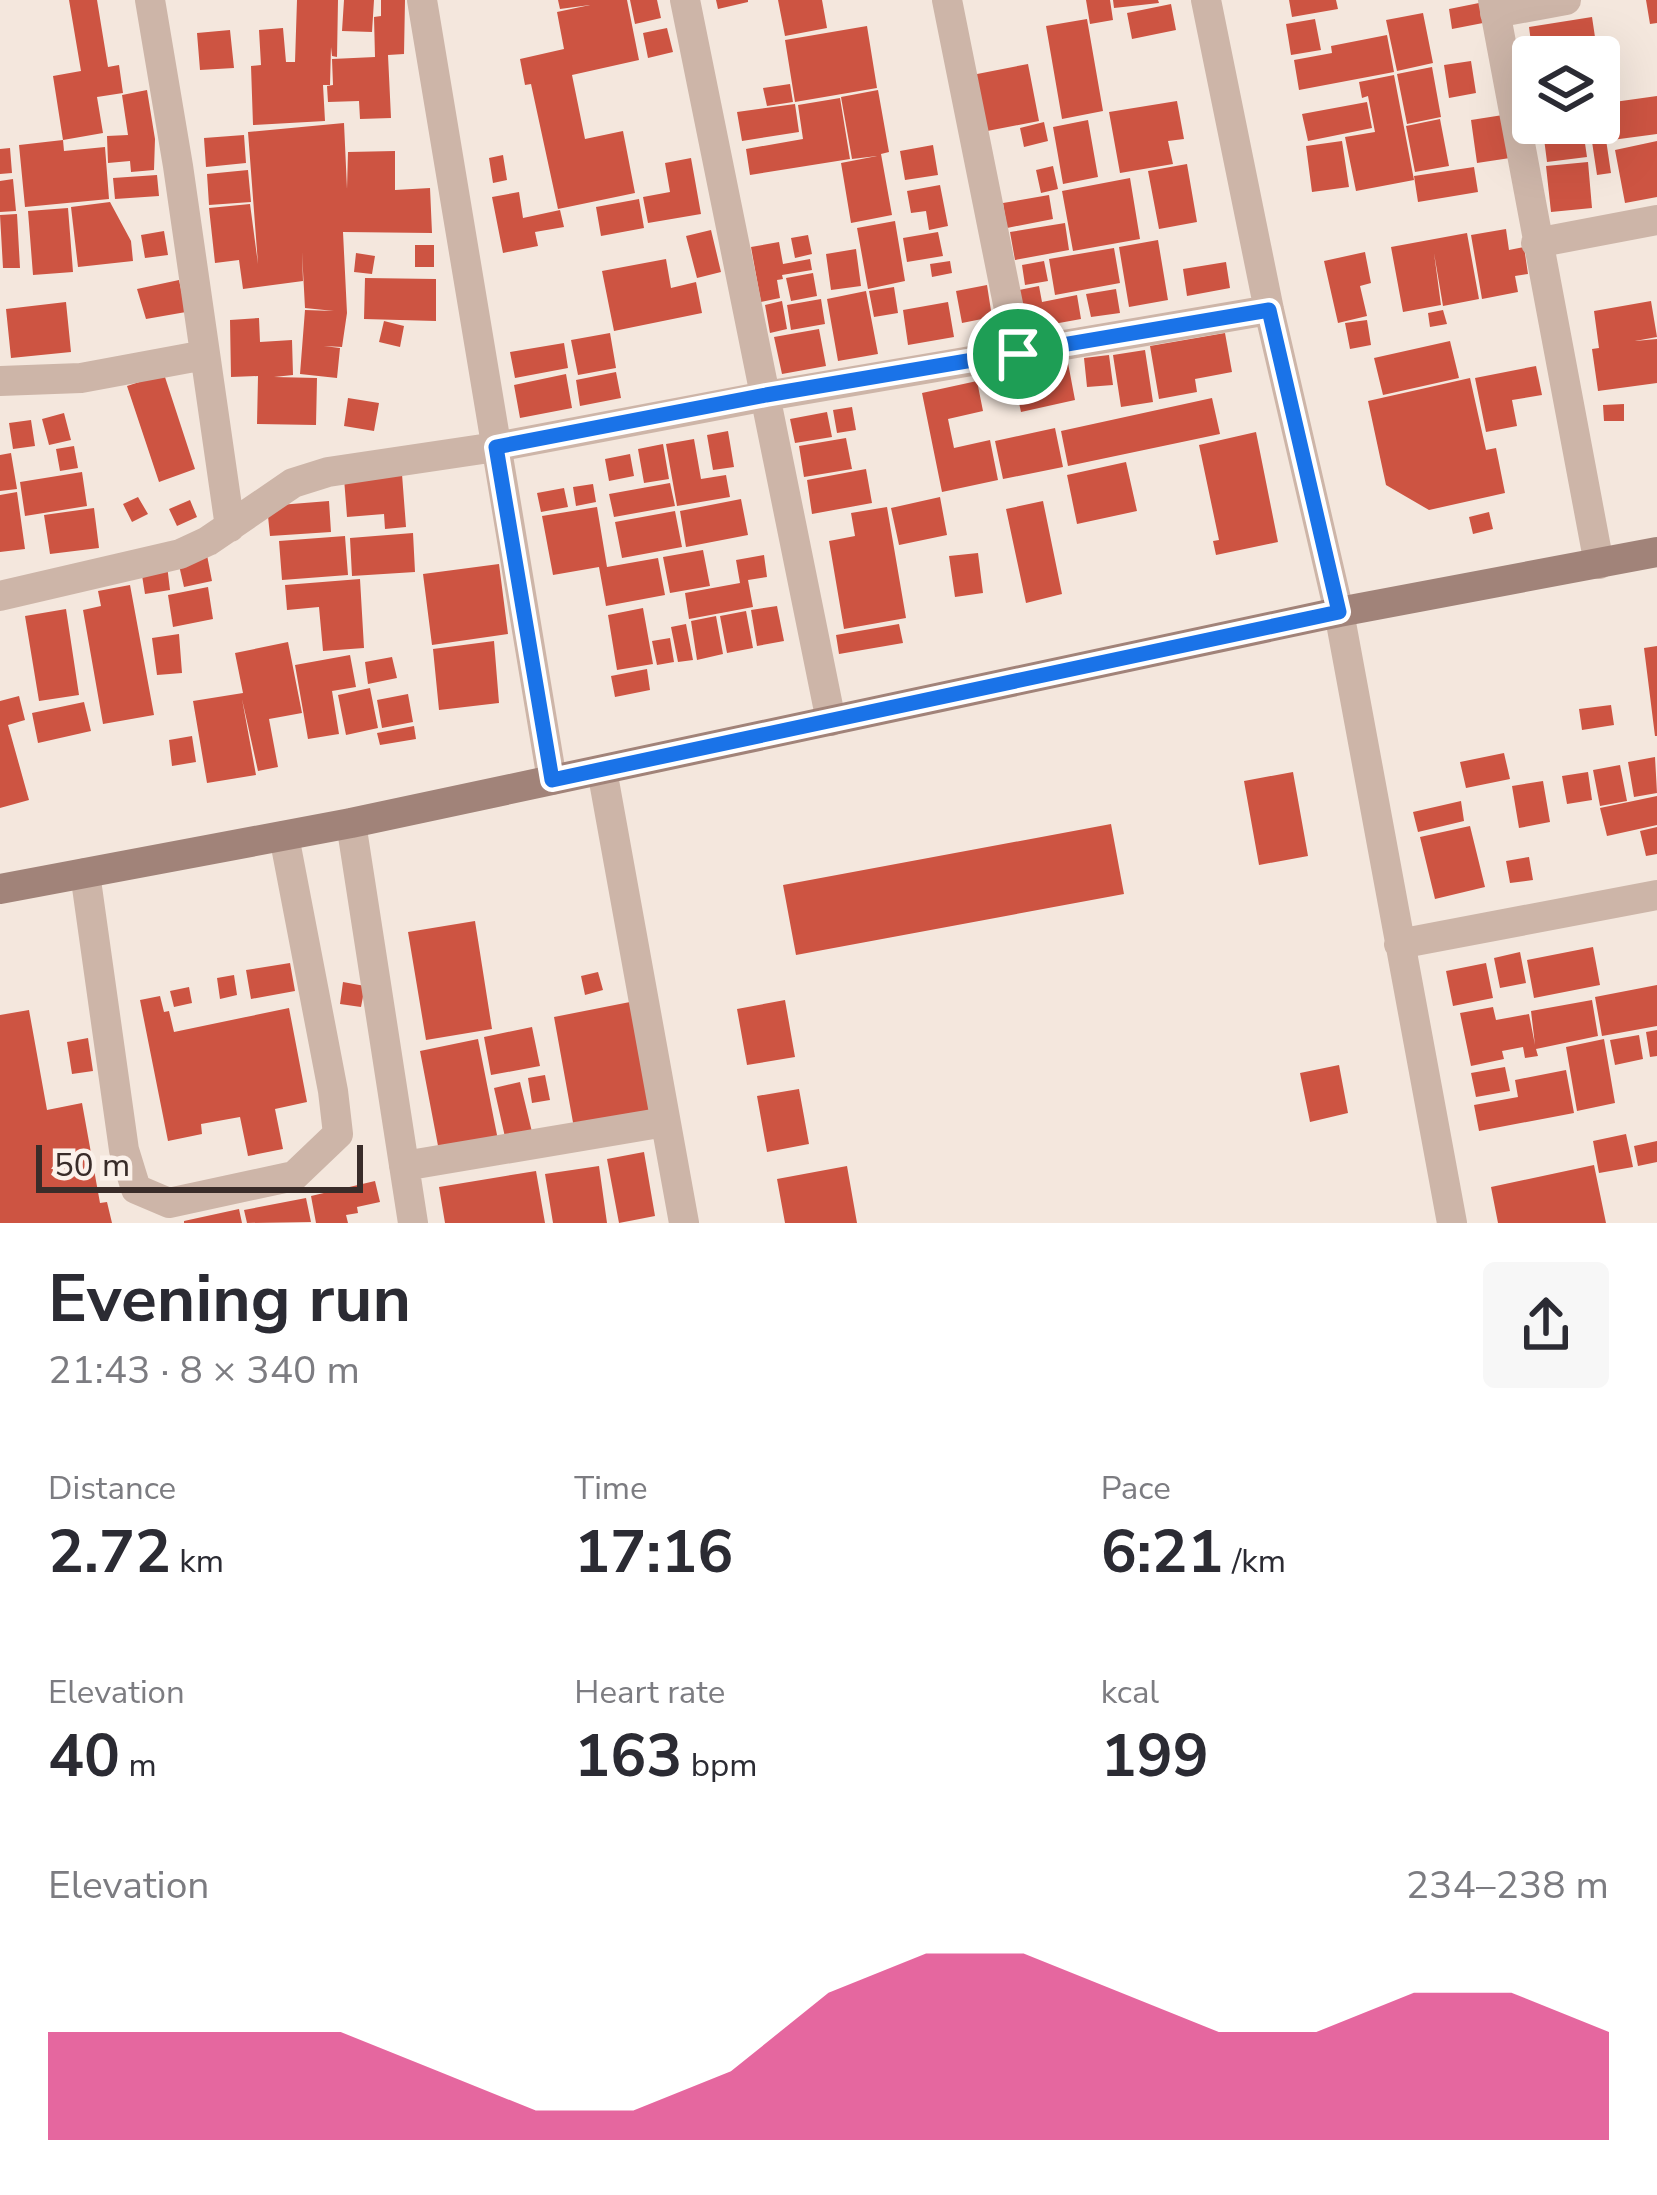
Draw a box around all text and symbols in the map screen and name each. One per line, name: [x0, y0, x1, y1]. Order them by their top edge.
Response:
map controls: [1512, 36, 1620, 144]
button: layers: [1512, 36, 1620, 144]
pin: [967, 303, 1069, 405]
icon: arrive: [985, 321, 1051, 387]
scale bar: [36, 1139, 363, 1192]
text: 50 m: [54, 1143, 130, 1188]
text: Evening run: [48, 1254, 411, 1344]
button: share: [1483, 1262, 1609, 1388]
text: 21:43 · 8 × 340 m: [48, 1344, 360, 1397]
text: Distance: [48, 1466, 176, 1511]
text: Time: [574, 1466, 648, 1511]
text: Pace: [1101, 1466, 1171, 1511]
text: 2.72: [48, 1511, 171, 1593]
text: 17:16: [574, 1511, 733, 1593]
text: 6:21: [1101, 1511, 1224, 1593]
text: km: [171, 1539, 224, 1584]
text: /km: [1224, 1539, 1286, 1584]
text: Elevation: [48, 1670, 185, 1715]
text: Heart rate: [574, 1670, 725, 1715]
text: kcal: [1101, 1670, 1159, 1715]
text: 40: [48, 1715, 120, 1797]
text: 163: [574, 1715, 682, 1797]
text: 199: [1101, 1715, 1209, 1797]
text: m: [120, 1743, 157, 1788]
text: bpm: [682, 1743, 758, 1788]
text: Elevation: [48, 1859, 209, 1912]
text: 234–238 m: [1406, 1859, 1609, 1912]

